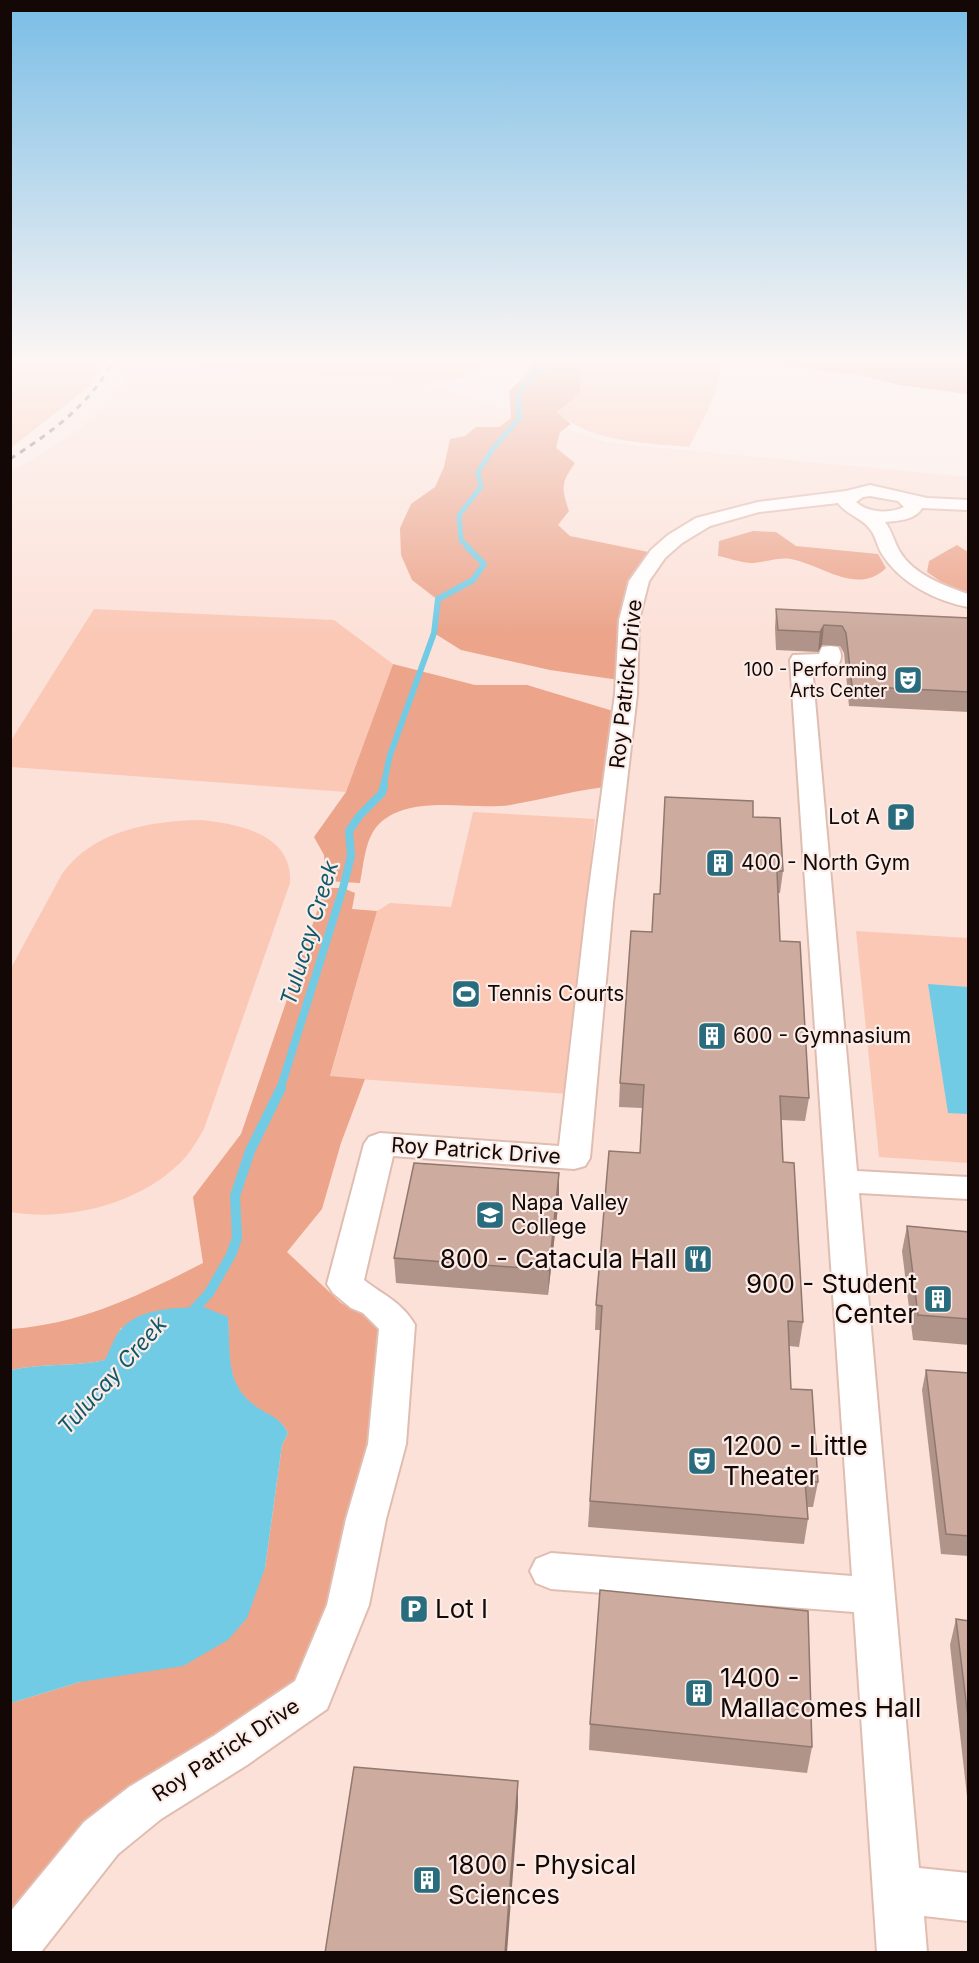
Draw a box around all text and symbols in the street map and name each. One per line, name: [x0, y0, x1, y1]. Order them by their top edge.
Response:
street label: Roy Patrick Drive: [604, 598, 647, 770]
place label: 100 - Performing Arts Center: [744, 659, 887, 701]
theatre icon: 100 - Performing Arts Center: [892, 664, 924, 696]
parking icon: Lot A: [885, 801, 917, 833]
place label: Lot A: [828, 804, 880, 829]
building icon: 400 - North Gym: [704, 847, 736, 879]
place label: 400 - North Gym: [741, 850, 910, 875]
water label: Tulucay Creek: [275, 857, 344, 1008]
sports icon: Tennis Courts: [450, 978, 482, 1010]
place label: Tennis Courts: [487, 981, 624, 1006]
building icon: 600 - Gymnasium: [696, 1020, 728, 1052]
place label: 600 - Gymnasium: [733, 1023, 911, 1048]
street label: Roy Patrick Drive: [390, 1132, 562, 1169]
place label: Napa Valley College: [511, 1190, 629, 1239]
school or university icon: Napa Valley College: [474, 1199, 506, 1231]
place label: 800 - Catacula Hall: [440, 1243, 677, 1274]
restaurant icon: 800 - Catacula Hall: [682, 1243, 714, 1275]
place label: 900 - Student Center: [746, 1268, 917, 1329]
building icon: 900 - Student Center: [922, 1283, 954, 1315]
water label: Tulucay Creek: [52, 1310, 172, 1439]
place label: 1200 - Little Theater: [723, 1430, 868, 1491]
theatre icon: 1200 - Little Theater: [686, 1445, 718, 1477]
parking icon: Lot I: [398, 1593, 430, 1625]
place label: Lot I: [435, 1593, 488, 1624]
place label: 1400 - Mallacomes Hall: [720, 1662, 921, 1723]
building icon: 1400 - Mallacomes Hall: [683, 1677, 715, 1709]
street label: Roy Patrick Drive: [148, 1693, 304, 1806]
place label: 1800 - Physical Sciences: [448, 1849, 636, 1910]
building icon: 1800 - Physical Sciences: [411, 1864, 443, 1896]

